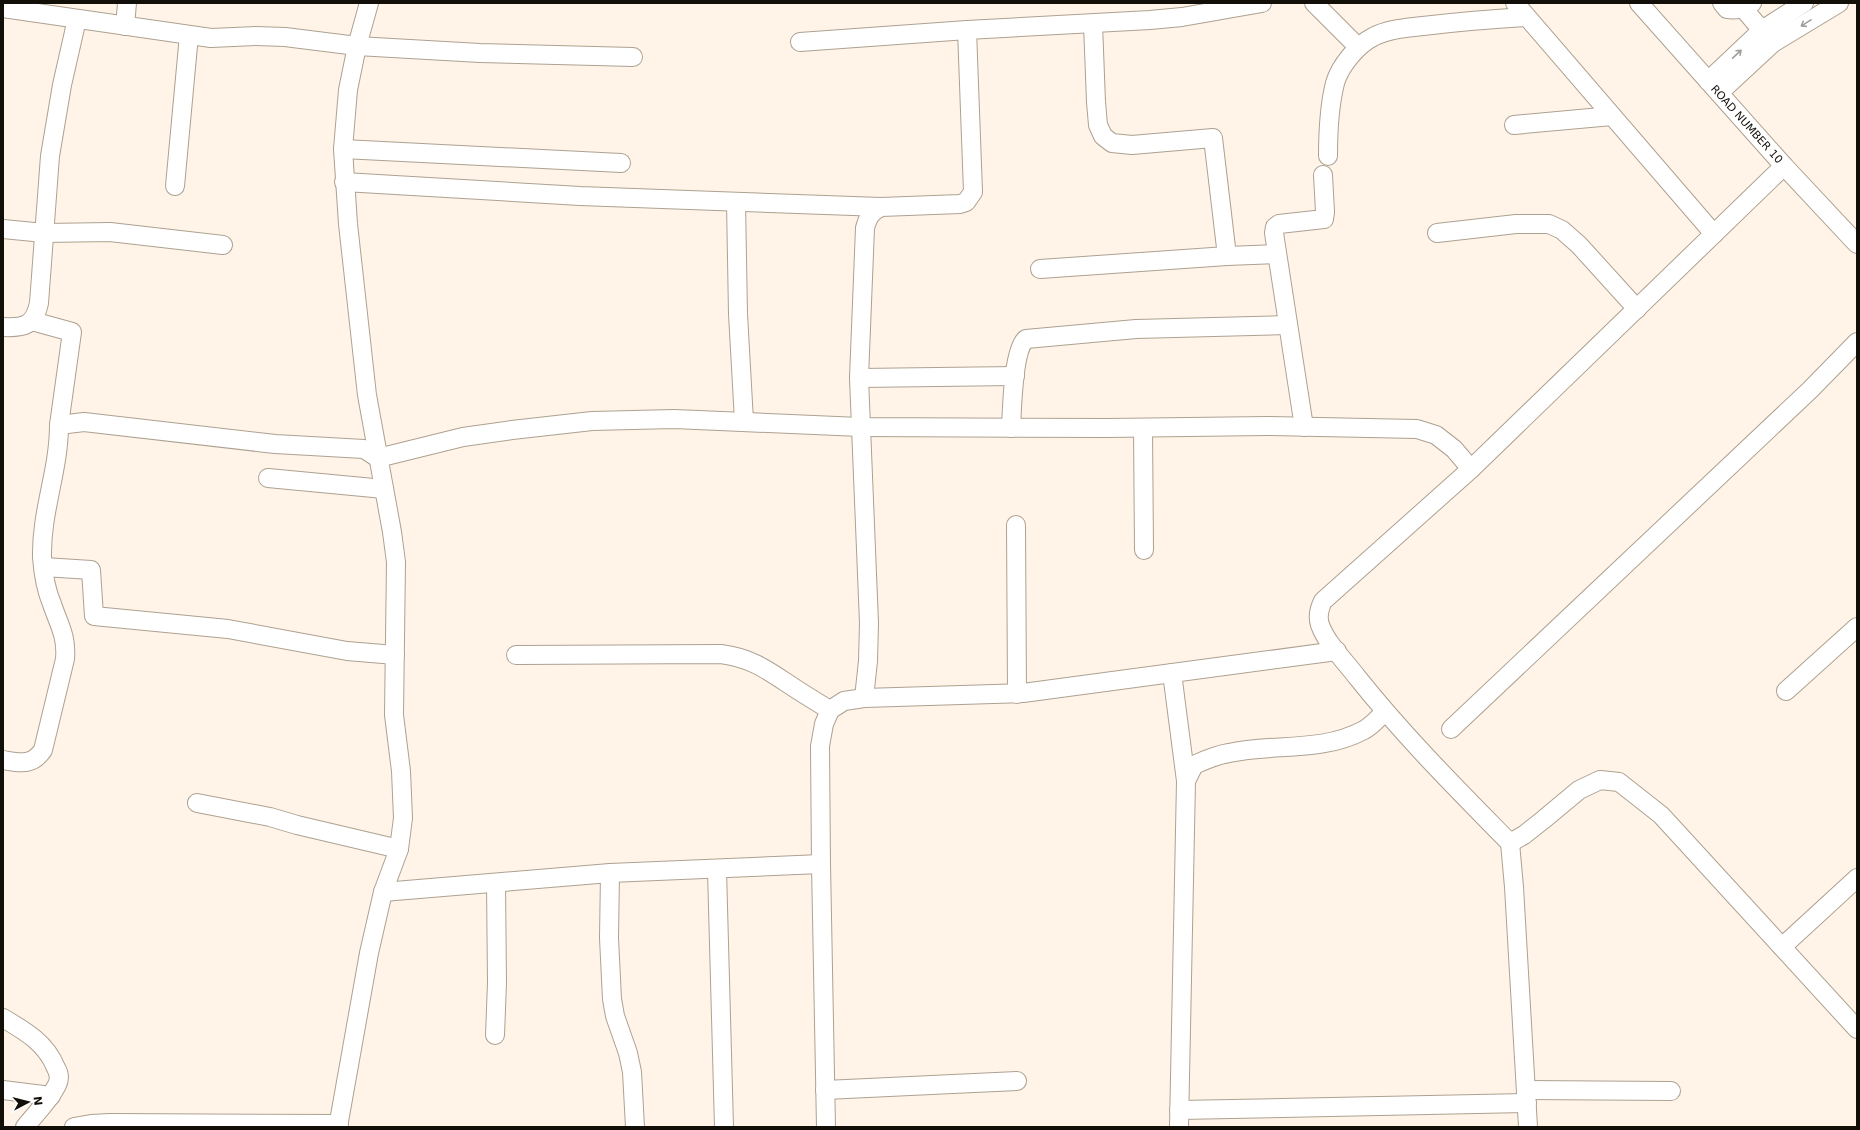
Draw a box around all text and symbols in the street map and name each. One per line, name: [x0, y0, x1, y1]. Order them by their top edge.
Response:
one-way arrow: [1800, 19, 1811, 27]
one-way arrow: [1732, 49, 1742, 59]
street label: ROAD NUMBER 10: [1708, 82, 1785, 166]
north arrow: [8, 1082, 48, 1122]
text: N: [30, 1095, 44, 1106]

